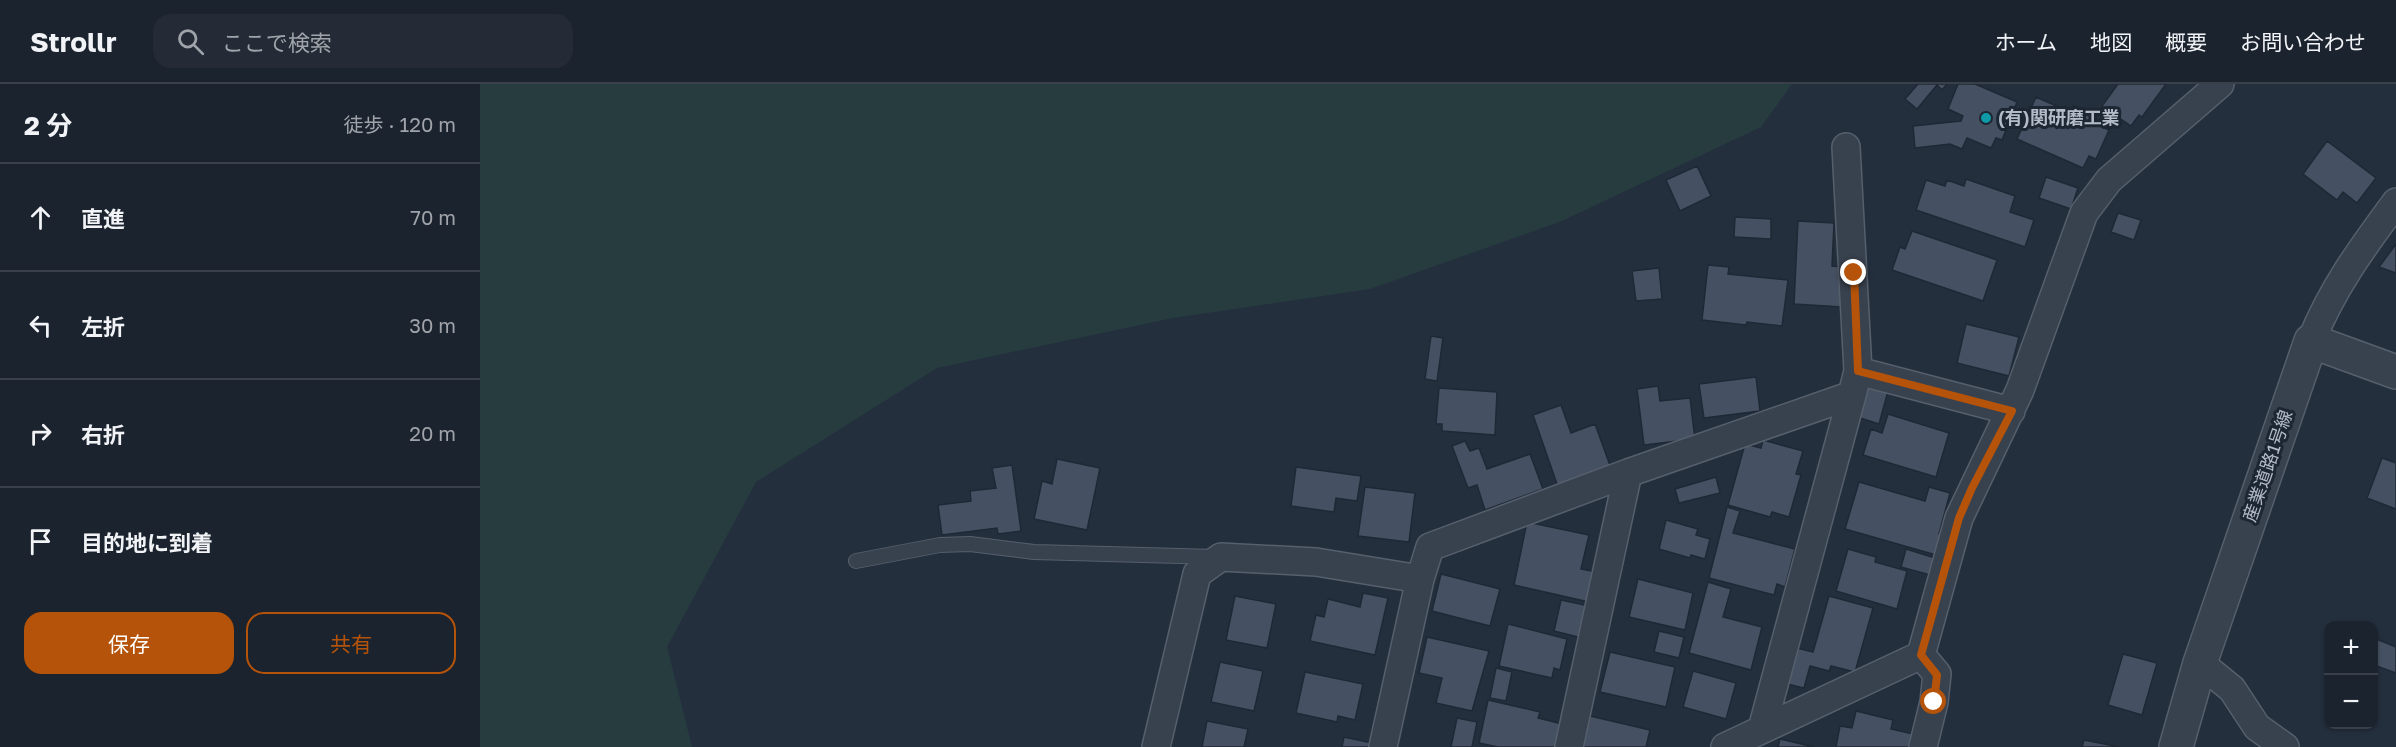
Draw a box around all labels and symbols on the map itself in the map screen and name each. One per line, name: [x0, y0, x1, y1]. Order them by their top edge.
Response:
place label: (有)関研磨工業: [1998, 106, 2120, 128]
marker: (有)関研磨工業: [1979, 111, 1993, 125]
route end: [1840, 259, 1866, 285]
street label: 産業道路1号線: [2238, 407, 2296, 524]
route start: [1920, 688, 1946, 714]

